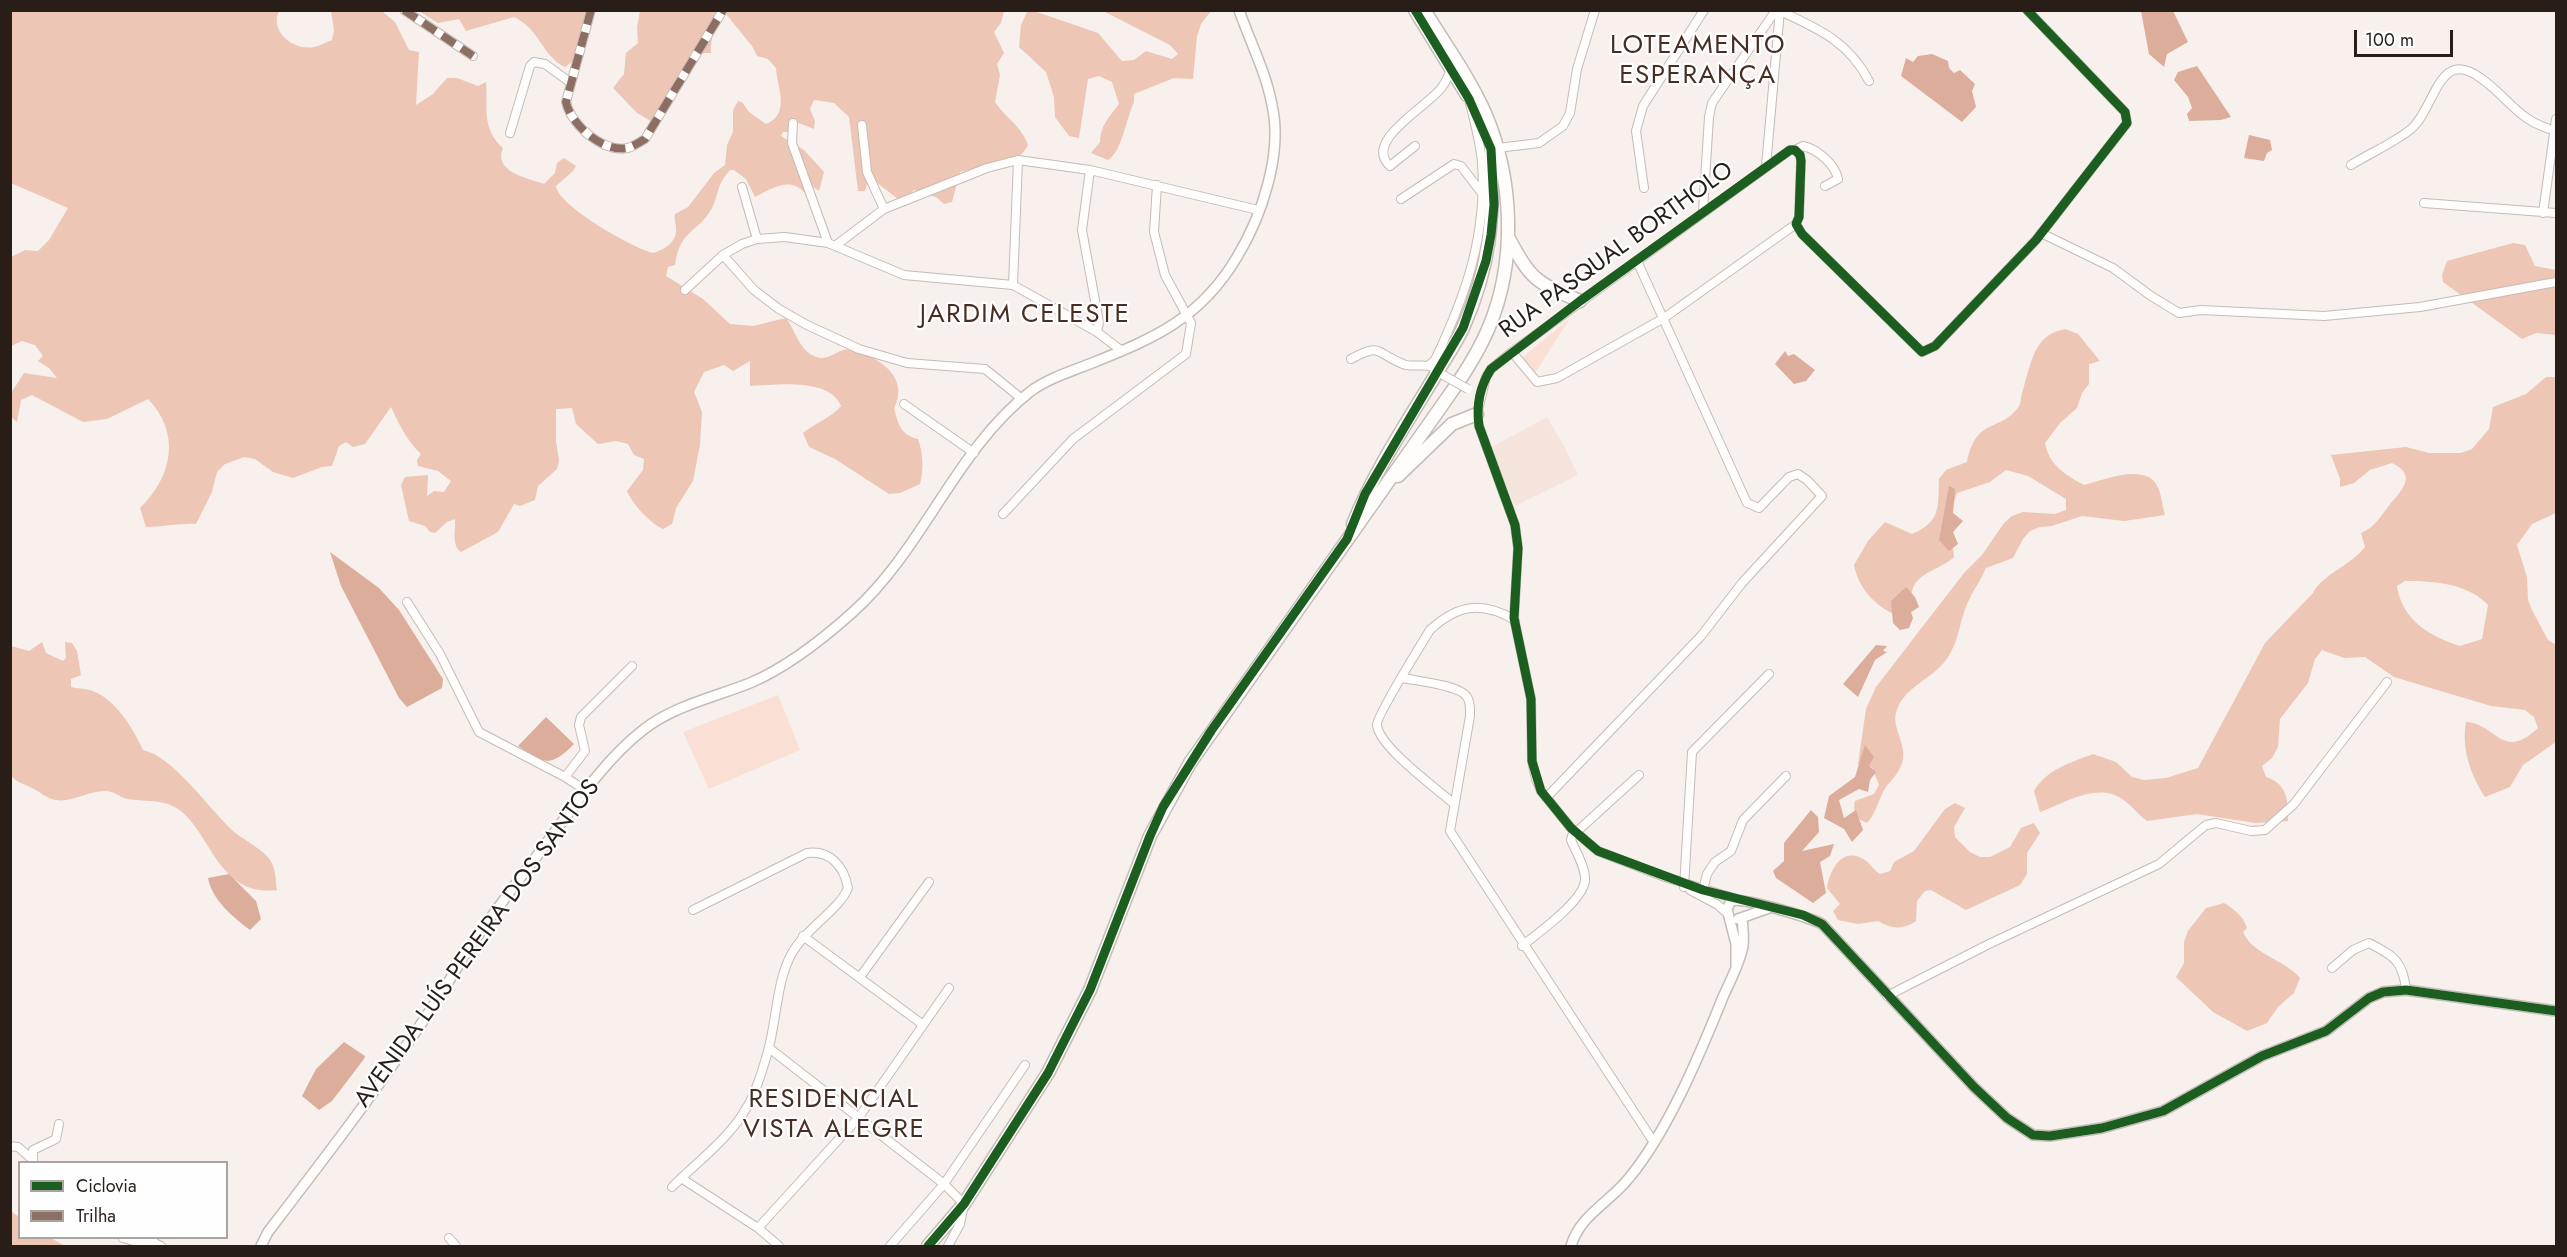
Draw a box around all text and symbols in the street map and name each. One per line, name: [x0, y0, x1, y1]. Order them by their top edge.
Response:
scale bar: [2357, 18, 2456, 56]
text: 100 m: [2365, 27, 2414, 53]
district label: LOTEAMENTO ESPERANÇA: [1610, 31, 1786, 92]
street label: RUA PASQUAL BORTHOLO: [1495, 157, 1739, 345]
district label: JARDIM CELESTE: [920, 300, 1130, 332]
street label: AVENIDA LUÍS PEREIRA DOS SANTOS: [349, 774, 607, 1114]
district label: RESIDENCIAL VISTA ALEGRE: [743, 1085, 925, 1146]
legend: [18, 1161, 228, 1239]
text: Ciclovia: [76, 1173, 137, 1199]
text: Trilha: [76, 1203, 116, 1229]

